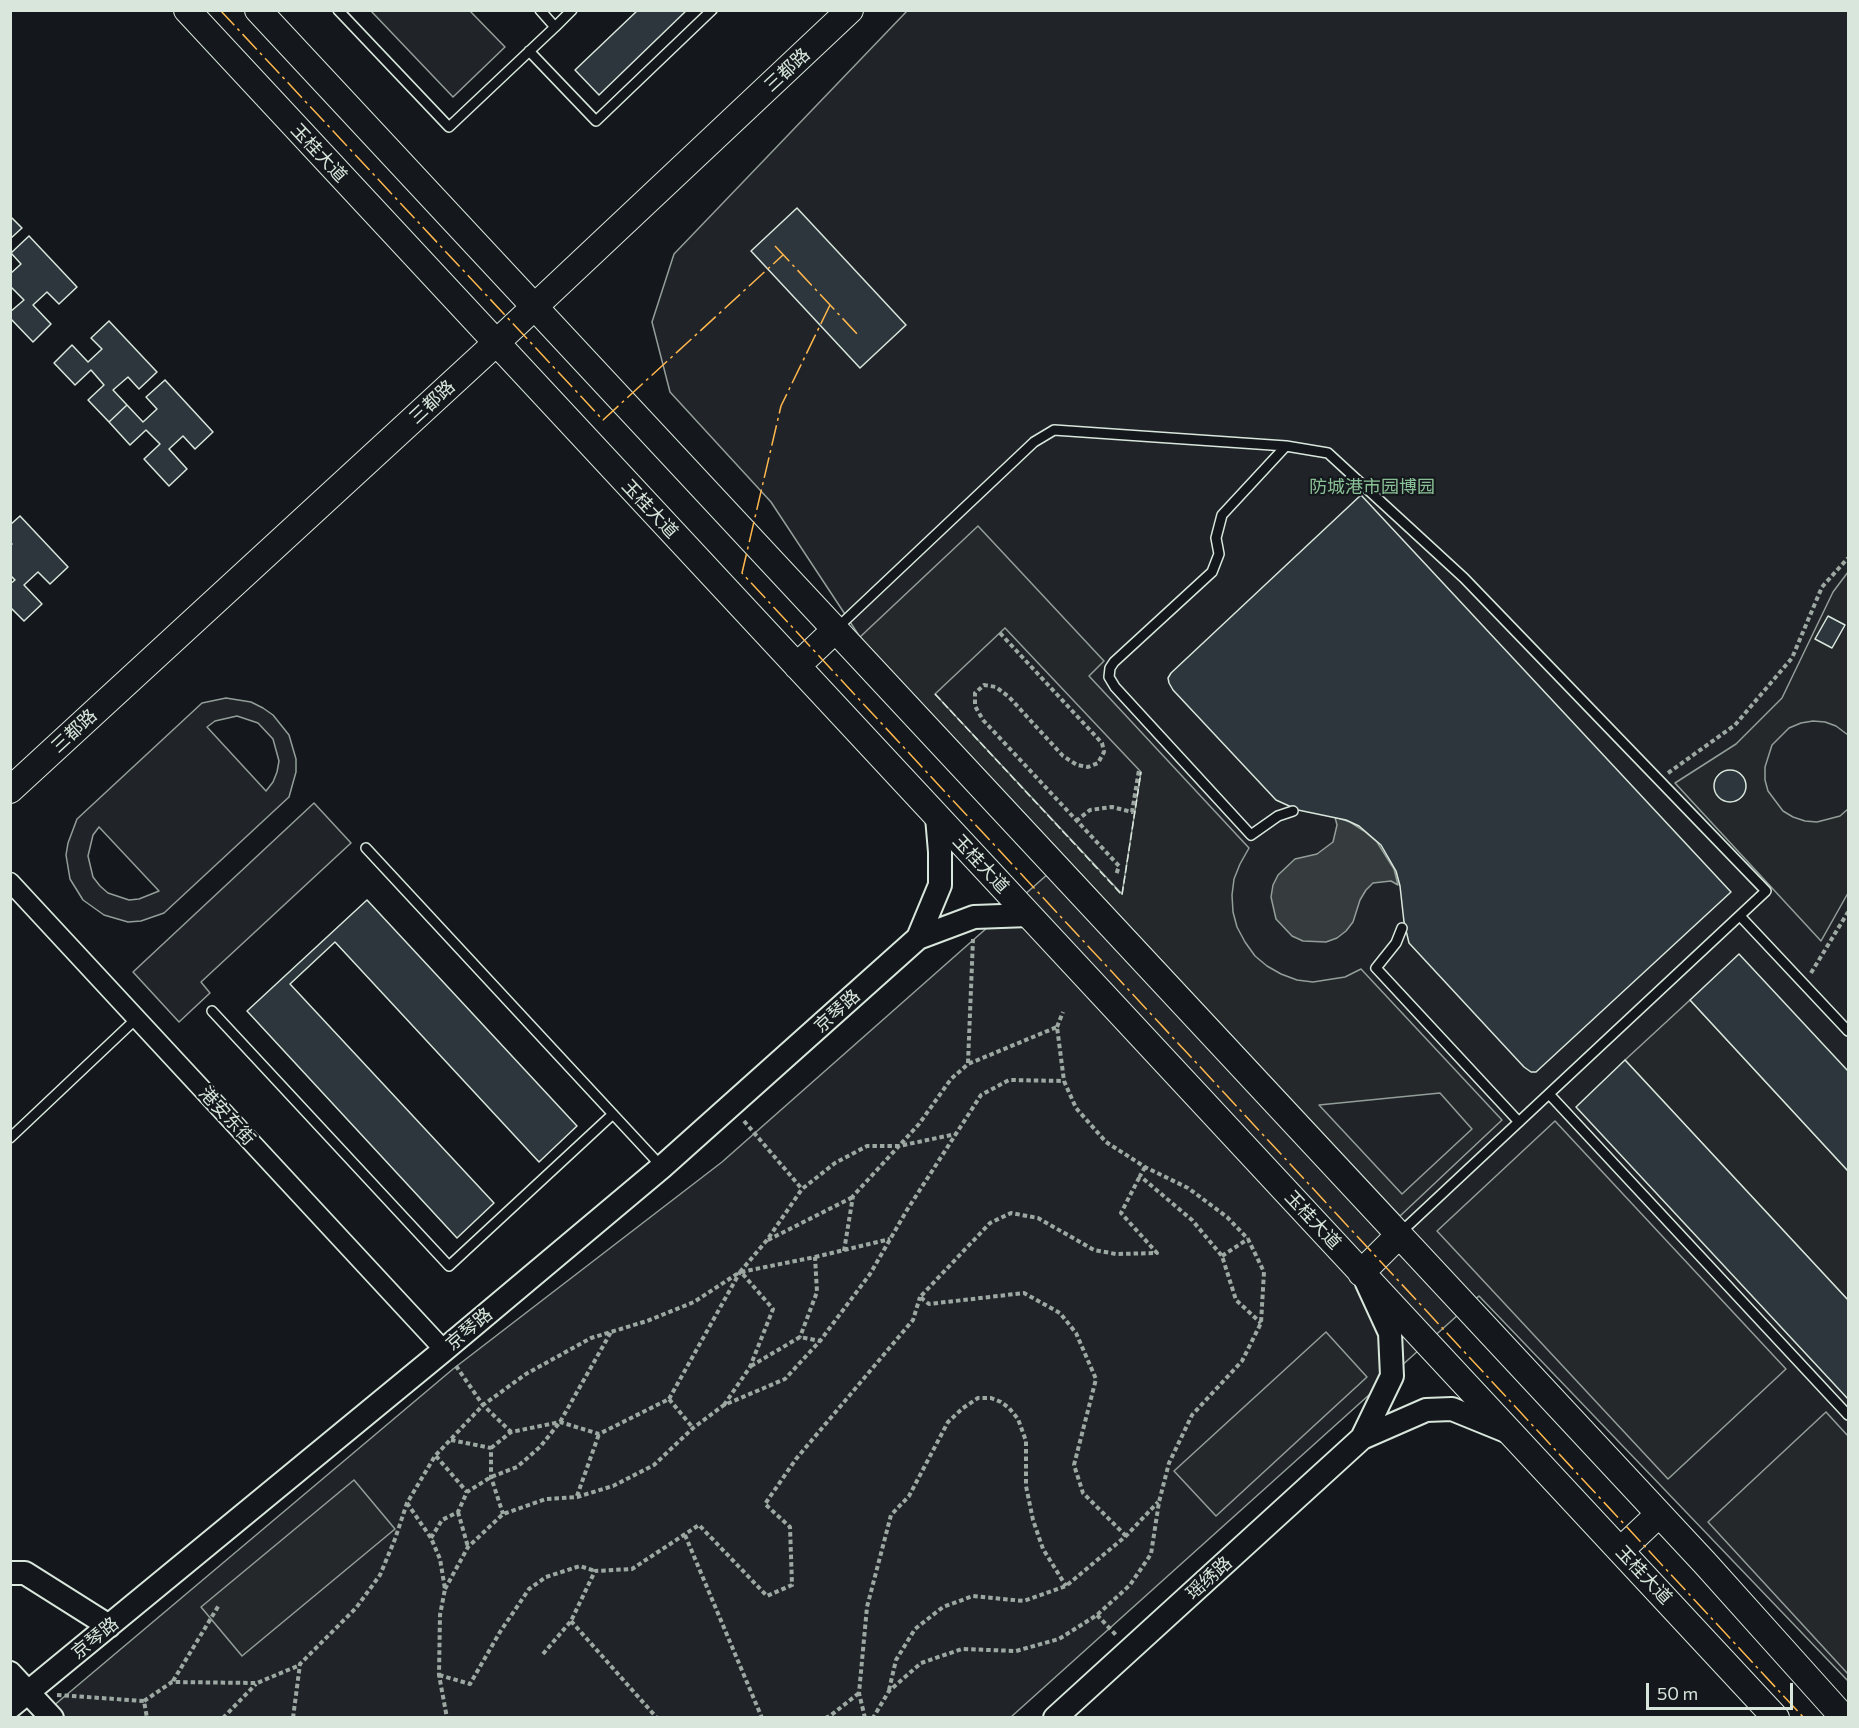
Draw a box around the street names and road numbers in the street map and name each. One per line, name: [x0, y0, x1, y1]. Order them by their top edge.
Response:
street label: 三都路: [760, 44, 814, 96]
street label: 玉桂大道: [287, 119, 351, 187]
street label: 三都路: [405, 376, 459, 428]
street label: 玉桂大道: [618, 475, 682, 543]
street label: 三都路: [47, 705, 101, 757]
street label: 玉桂大道: [949, 830, 1013, 898]
street label: 京琴路: [810, 985, 864, 1037]
street label: 港安东街: [195, 1082, 259, 1150]
street label: 玉桂大道: [1281, 1186, 1345, 1254]
street label: 京琴路: [441, 1303, 497, 1355]
street label: 玉桂大道: [1612, 1541, 1676, 1609]
street label: 瑶绣路: [1182, 1552, 1236, 1604]
street label: 京琴路: [67, 1613, 123, 1663]

